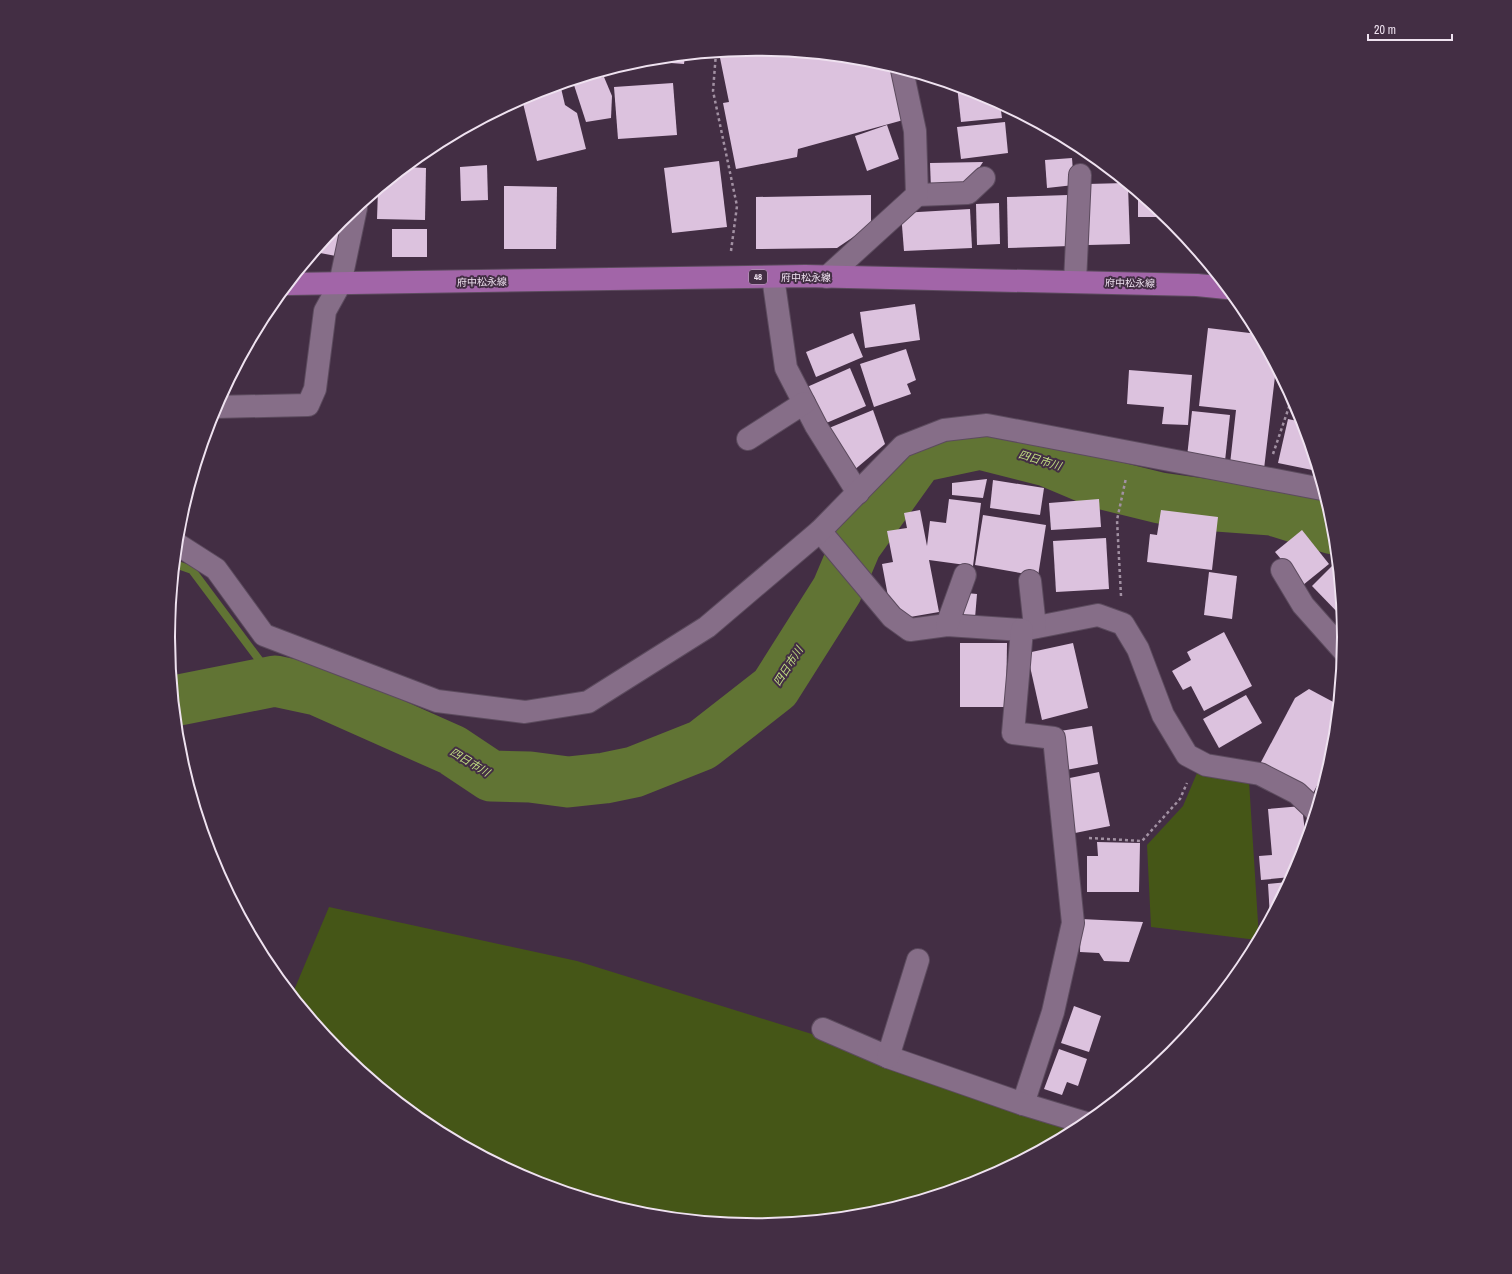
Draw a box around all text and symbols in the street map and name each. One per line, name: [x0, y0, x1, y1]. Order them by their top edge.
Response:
scale bar: [1368, 16, 1452, 42]
text: 20 m: [1374, 22, 1396, 38]
road number: 48: [749, 270, 767, 284]
street label: 府中松永線: [781, 271, 831, 284]
street label: 府中松永線: [457, 275, 507, 289]
street label: 府中松永線: [1105, 276, 1155, 290]
water label: 四日市川: [1017, 447, 1064, 473]
water label: 四日市川: [770, 643, 806, 688]
water label: 四日市川: [448, 745, 493, 780]

